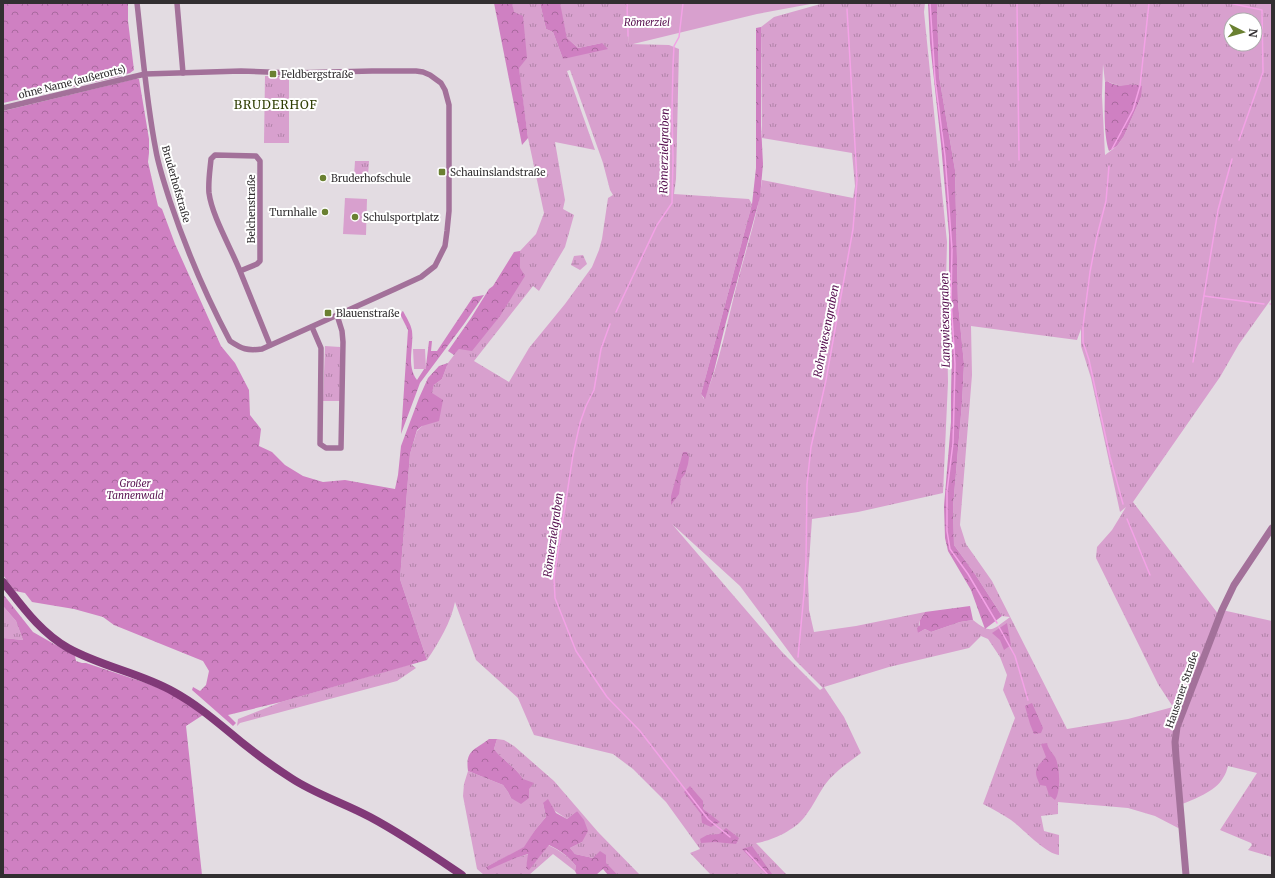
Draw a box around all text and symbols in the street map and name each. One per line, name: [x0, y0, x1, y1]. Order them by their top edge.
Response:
north arrow: [1223, 12, 1263, 52]
park label: Römerziel: [624, 16, 670, 29]
text: N: [1245, 28, 1260, 38]
street label: ohne Name (außerorts): [17, 62, 127, 102]
place label: Feldbergstraße: [281, 68, 353, 81]
marker: Feldbergstraße: [268, 69, 278, 79]
district label: BRUDERHOF: [234, 97, 318, 112]
water label: Römerzielgraben: [656, 108, 672, 194]
street label: Bruderhofstraße: [159, 144, 193, 224]
place label: Schauinslandstraße: [450, 166, 545, 179]
marker: Schauinslandstraße: [437, 167, 447, 177]
place label: Bruderhofschule: [331, 172, 411, 185]
marker: Bruderhofschule: [318, 173, 328, 183]
street label: Belchenstraße: [245, 174, 258, 244]
place label: Turnhalle: [269, 206, 317, 219]
marker: Turnhalle: [320, 207, 330, 217]
place label: Schulsportplatz: [363, 211, 440, 224]
marker: Schulsportplatz: [350, 212, 360, 222]
water label: Langwiesengraben: [937, 272, 953, 368]
water label: Rohrwiesengraben: [810, 283, 842, 379]
place label: Blauenstraße: [336, 307, 400, 320]
marker: Blauenstraße: [323, 308, 333, 318]
park label: Großer Tannenwald: [106, 477, 164, 502]
water label: Römerzielgraben: [540, 491, 566, 578]
street label: Hausener Straße: [1163, 650, 1201, 730]

